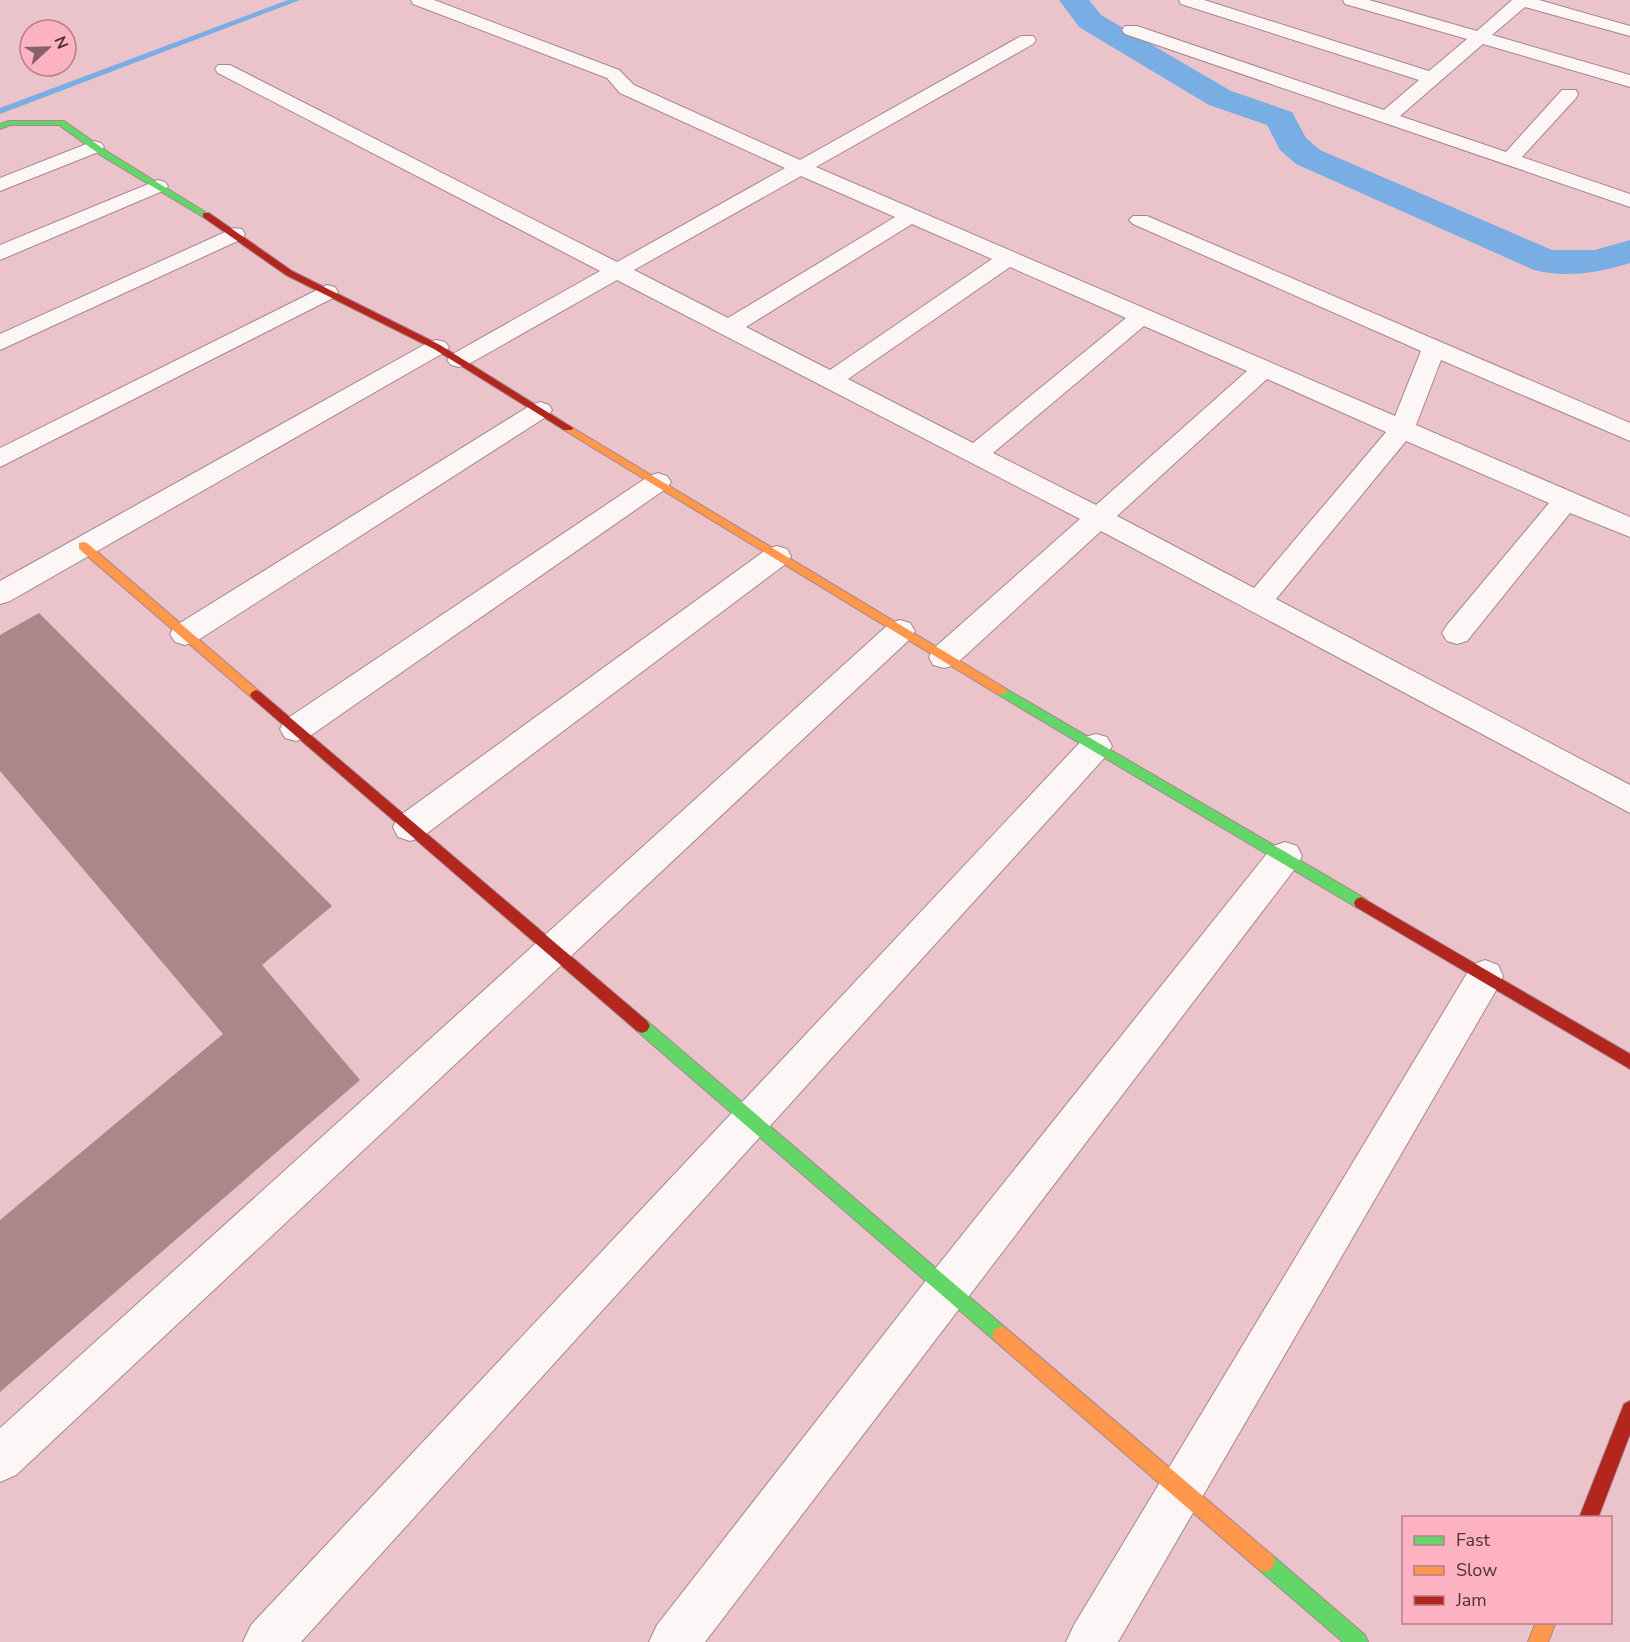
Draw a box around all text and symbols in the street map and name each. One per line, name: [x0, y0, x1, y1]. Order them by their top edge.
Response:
north arrow: [18, 18, 78, 78]
text: N: [49, 33, 73, 52]
legend: [1402, 1516, 1612, 1624]
text: Fast: [1456, 1528, 1491, 1552]
text: Slow: [1456, 1558, 1497, 1582]
text: Jam: [1455, 1588, 1487, 1612]

